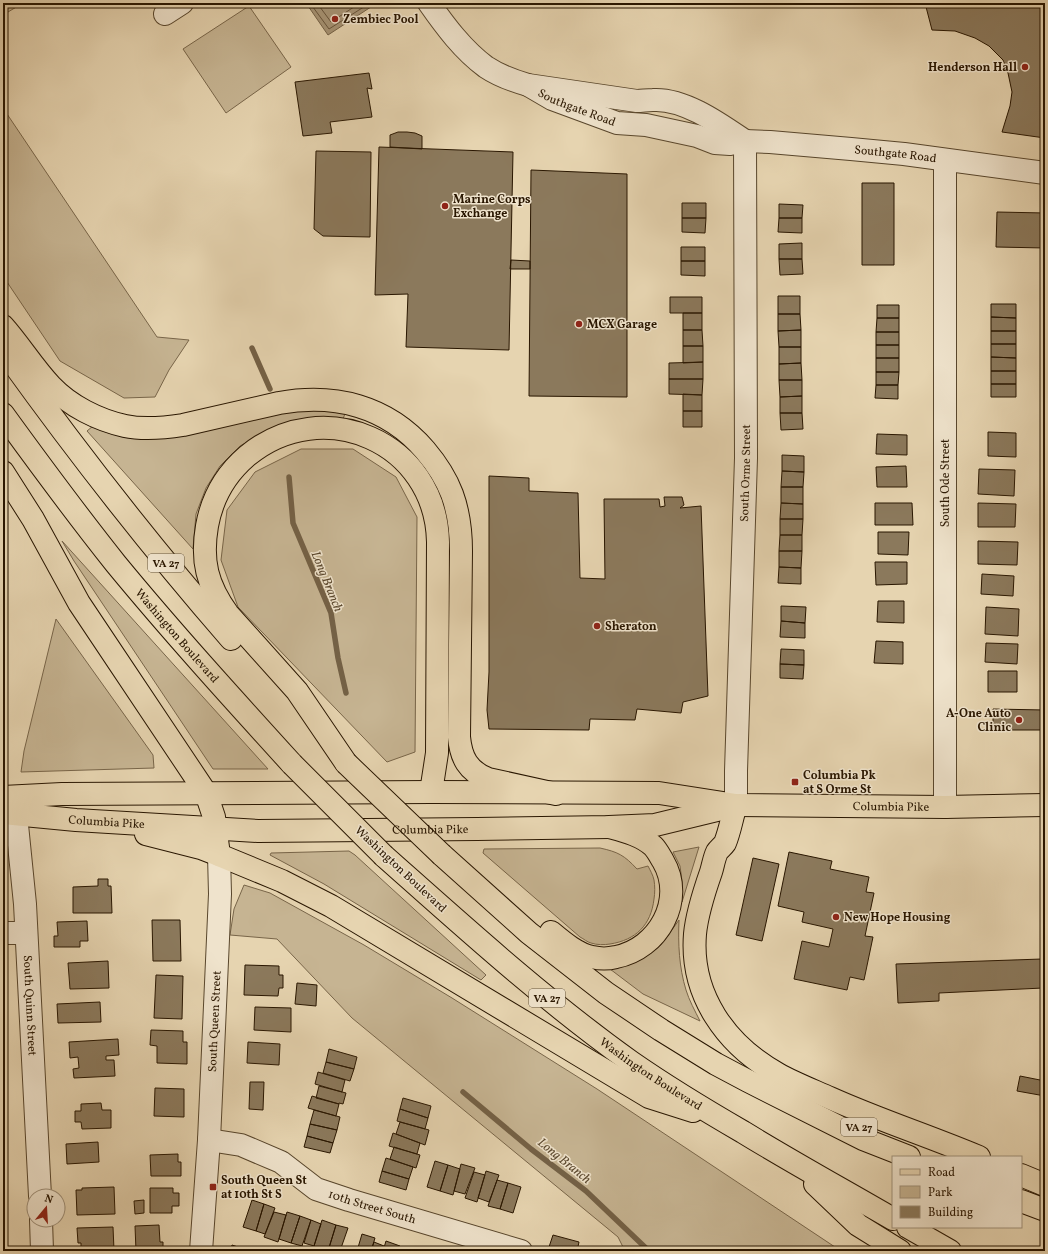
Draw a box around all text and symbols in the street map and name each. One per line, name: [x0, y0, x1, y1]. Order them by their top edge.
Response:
place label: Zembiec Pool: [343, 12, 419, 28]
marker: Zembiec Pool: [330, 14, 340, 24]
place label: Henderson Hall: [928, 60, 1017, 76]
marker: Henderson Hall: [1020, 62, 1030, 72]
street label: Southgate Road: [535, 85, 618, 131]
street label: Southgate Road: [854, 142, 938, 167]
place label: Marine Corps Exchange: [453, 192, 531, 222]
marker: Marine Corps Exchange: [440, 201, 450, 211]
place label: MCX Garage: [587, 317, 657, 333]
marker: MCX Garage: [574, 319, 584, 329]
street label: South Orme Street: [737, 424, 755, 522]
street label: South Ode Street: [938, 439, 954, 527]
water label: Long Branch: [306, 549, 347, 615]
road number: VA 27: [148, 554, 184, 572]
street label: Washington Boulevard: [131, 586, 222, 687]
place label: Sheraton: [605, 619, 657, 635]
marker: Sheraton: [592, 621, 602, 631]
place label: A-One Auto Clinic: [946, 706, 1011, 736]
marker: A-One Auto Clinic: [1014, 715, 1024, 725]
place label: Columbia Pk at S Orme St: [803, 768, 877, 798]
marker: Columbia Pk at S Orme St: [790, 777, 800, 787]
street label: Columbia Pike: [853, 799, 930, 816]
street label: Columbia Pike: [68, 812, 145, 833]
street label: Columbia Pike: [392, 822, 469, 839]
street label: Washington Boulevard: [351, 823, 450, 917]
place label: New Hope Housing: [844, 910, 951, 926]
marker: New Hope Housing: [831, 912, 841, 922]
street label: South Quinn Street: [19, 955, 40, 1056]
street label: South Queen Street: [205, 970, 226, 1073]
road number: VA 27: [529, 989, 565, 1007]
street label: Washington Boulevard: [596, 1034, 705, 1115]
road number: VA 27: [841, 1118, 877, 1136]
water label: Long Branch: [533, 1134, 595, 1189]
legend: [892, 1156, 1022, 1228]
text: Road: [928, 1165, 955, 1181]
place label: South Queen St at 10th St S: [221, 1173, 307, 1203]
marker: South Queen St at 10th St S: [208, 1182, 218, 1192]
text: Park: [928, 1185, 953, 1201]
street label: 10th Street South: [326, 1187, 418, 1228]
north arrow: [26, 1188, 66, 1228]
text: N: [43, 1192, 55, 1208]
text: Building: [928, 1205, 973, 1221]

